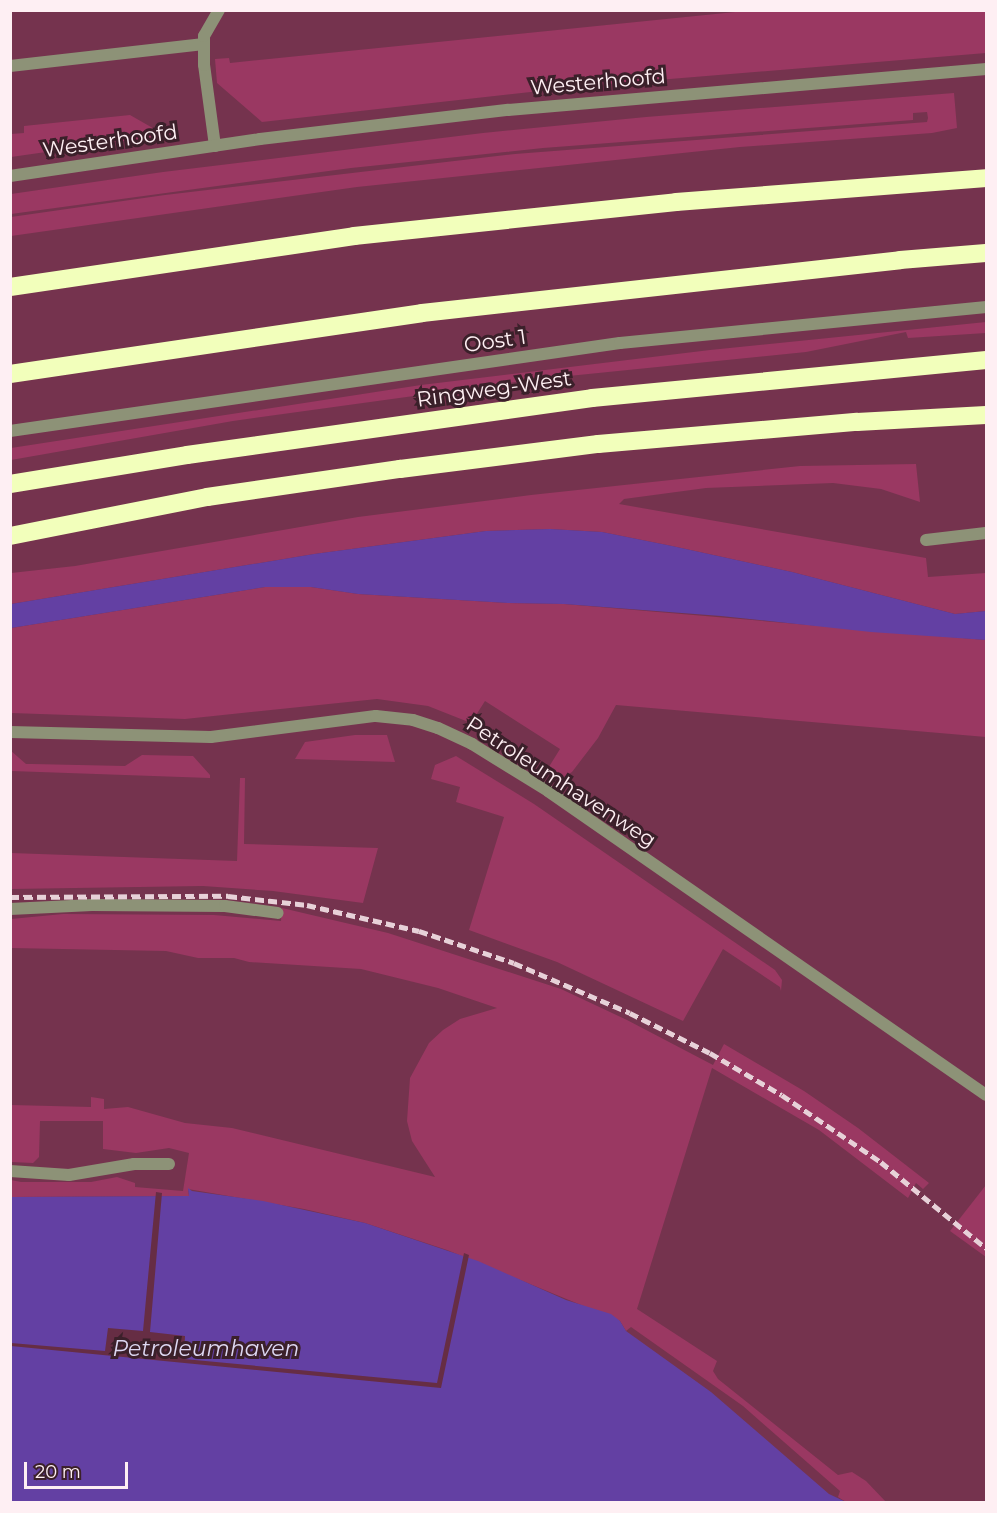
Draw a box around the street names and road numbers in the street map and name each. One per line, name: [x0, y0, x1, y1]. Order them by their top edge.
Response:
street label: Westerhoofd: [529, 64, 667, 100]
street label: Westerhoofd: [41, 119, 179, 163]
street label: Oost 1: [462, 324, 528, 358]
street label: Ringweg-West: [415, 366, 573, 412]
street label: Petroleumhavenweg: [461, 711, 661, 853]

